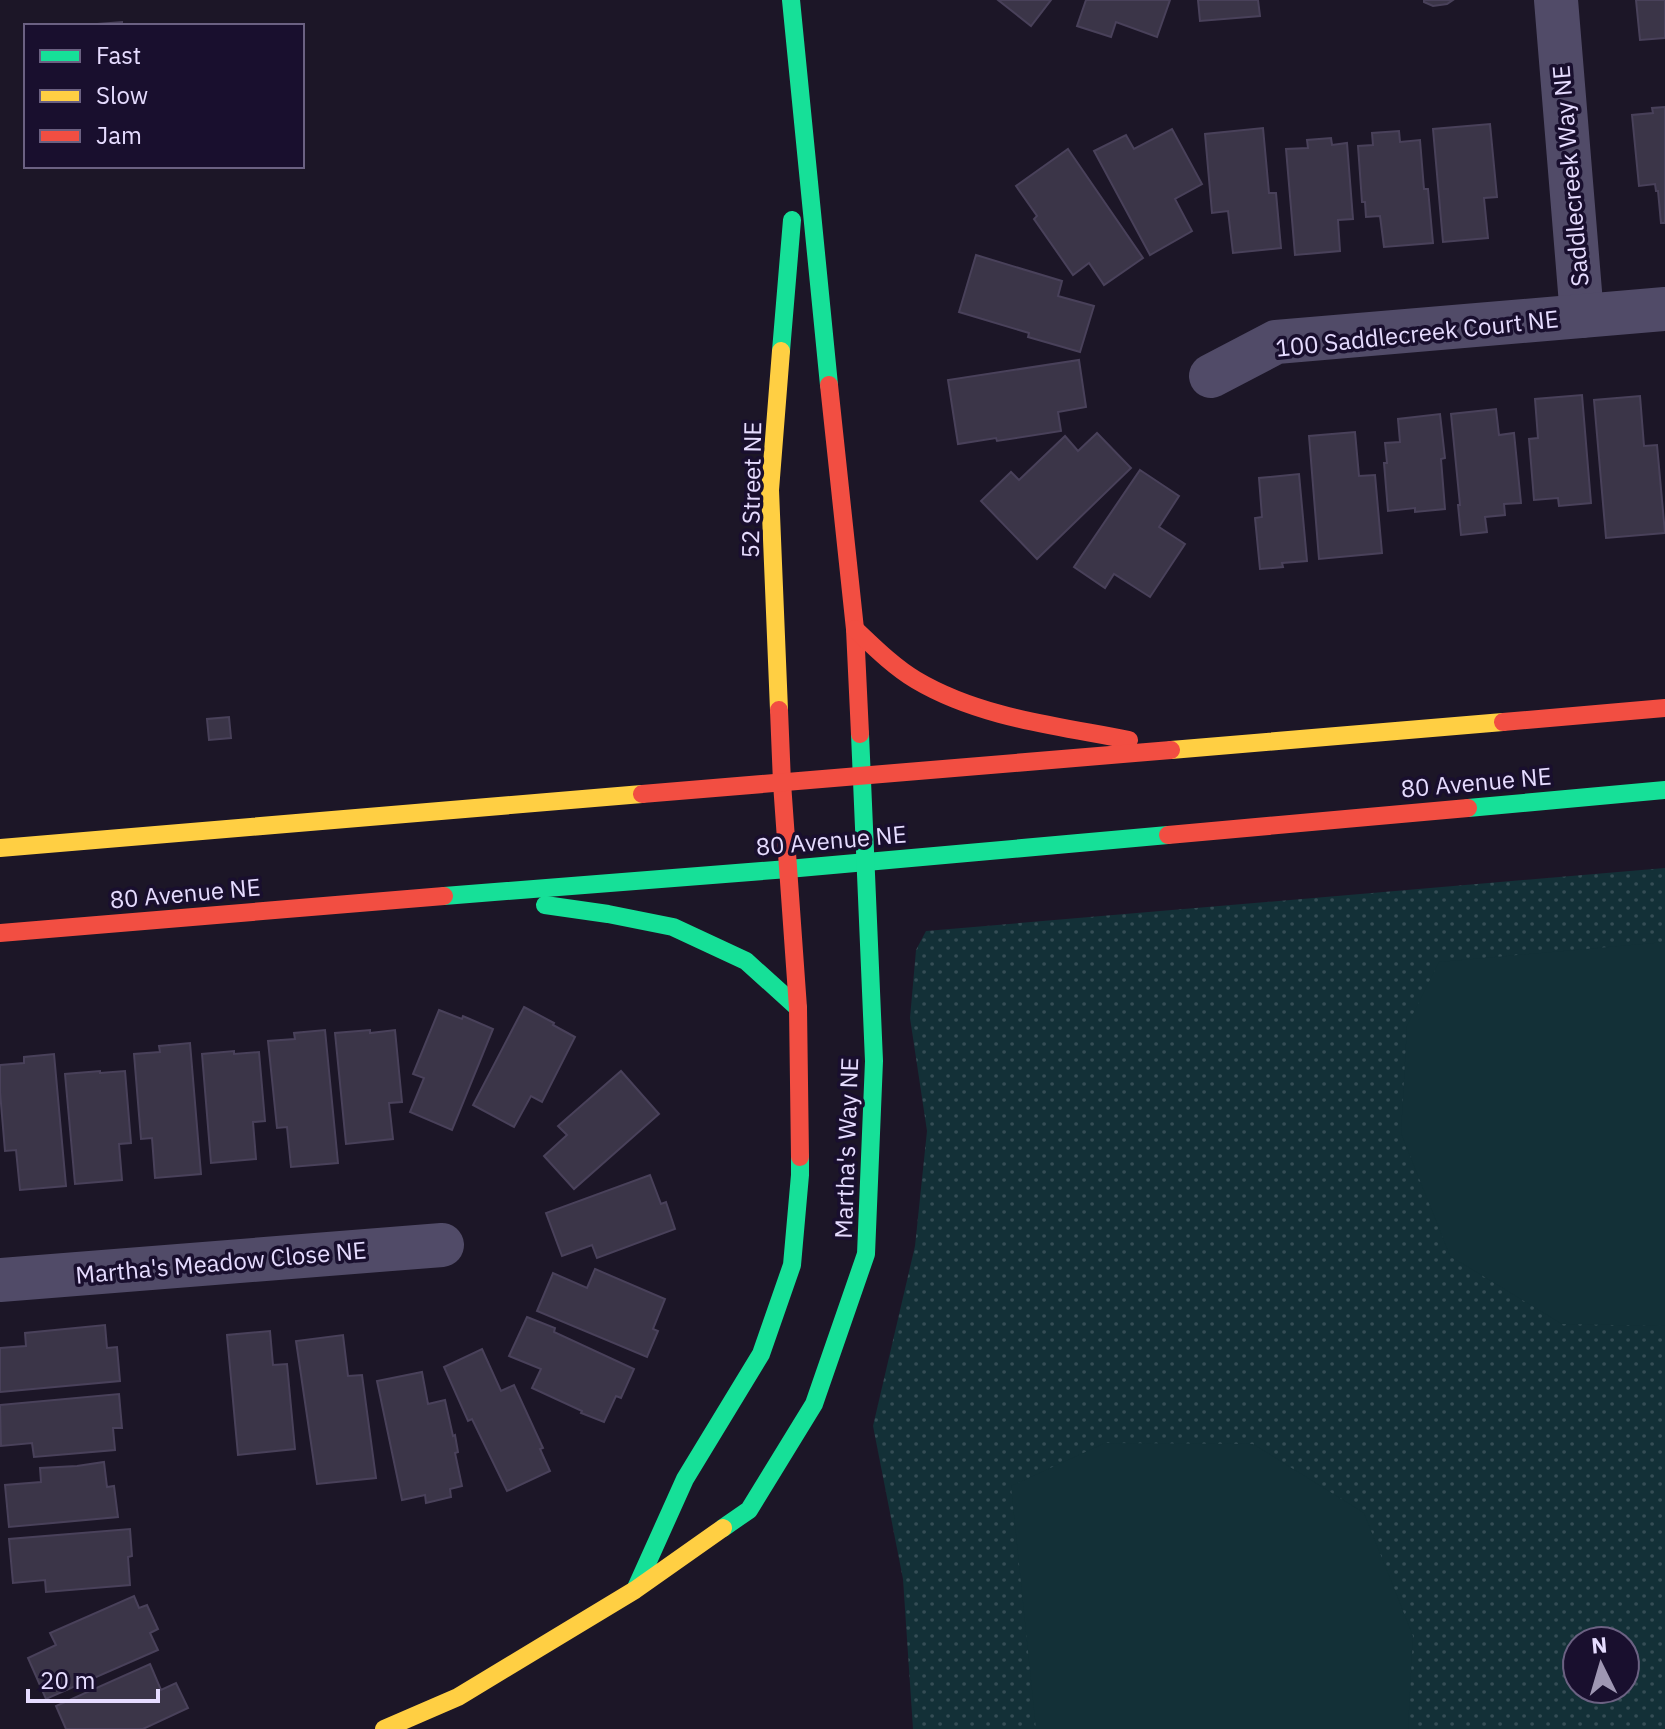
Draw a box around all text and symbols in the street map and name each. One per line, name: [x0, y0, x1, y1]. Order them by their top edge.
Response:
legend: [24, 24, 304, 168]
text: Fast: [96, 39, 141, 71]
street label: Saddlecreek Way NE: [1544, 64, 1596, 288]
text: Slow: [96, 79, 148, 111]
text: Jam: [96, 119, 142, 151]
street label: 100 Saddlecreek Court NE: [1274, 302, 1560, 364]
street label: 52 Street NE: [734, 421, 768, 559]
street label: 80 Avenue NE: [1399, 759, 1553, 805]
street label: 80 Avenue NE: [754, 817, 908, 863]
street label: 80 Avenue NE: [108, 870, 262, 916]
street label: Martha's Way NE: [827, 1057, 865, 1239]
street label: Martha's Meadow Close NE: [74, 1233, 368, 1291]
north arrow: [1561, 1625, 1641, 1705]
text: N: [1590, 1629, 1608, 1660]
scale bar: [28, 1653, 158, 1703]
text: 20 m: [40, 1664, 95, 1696]

